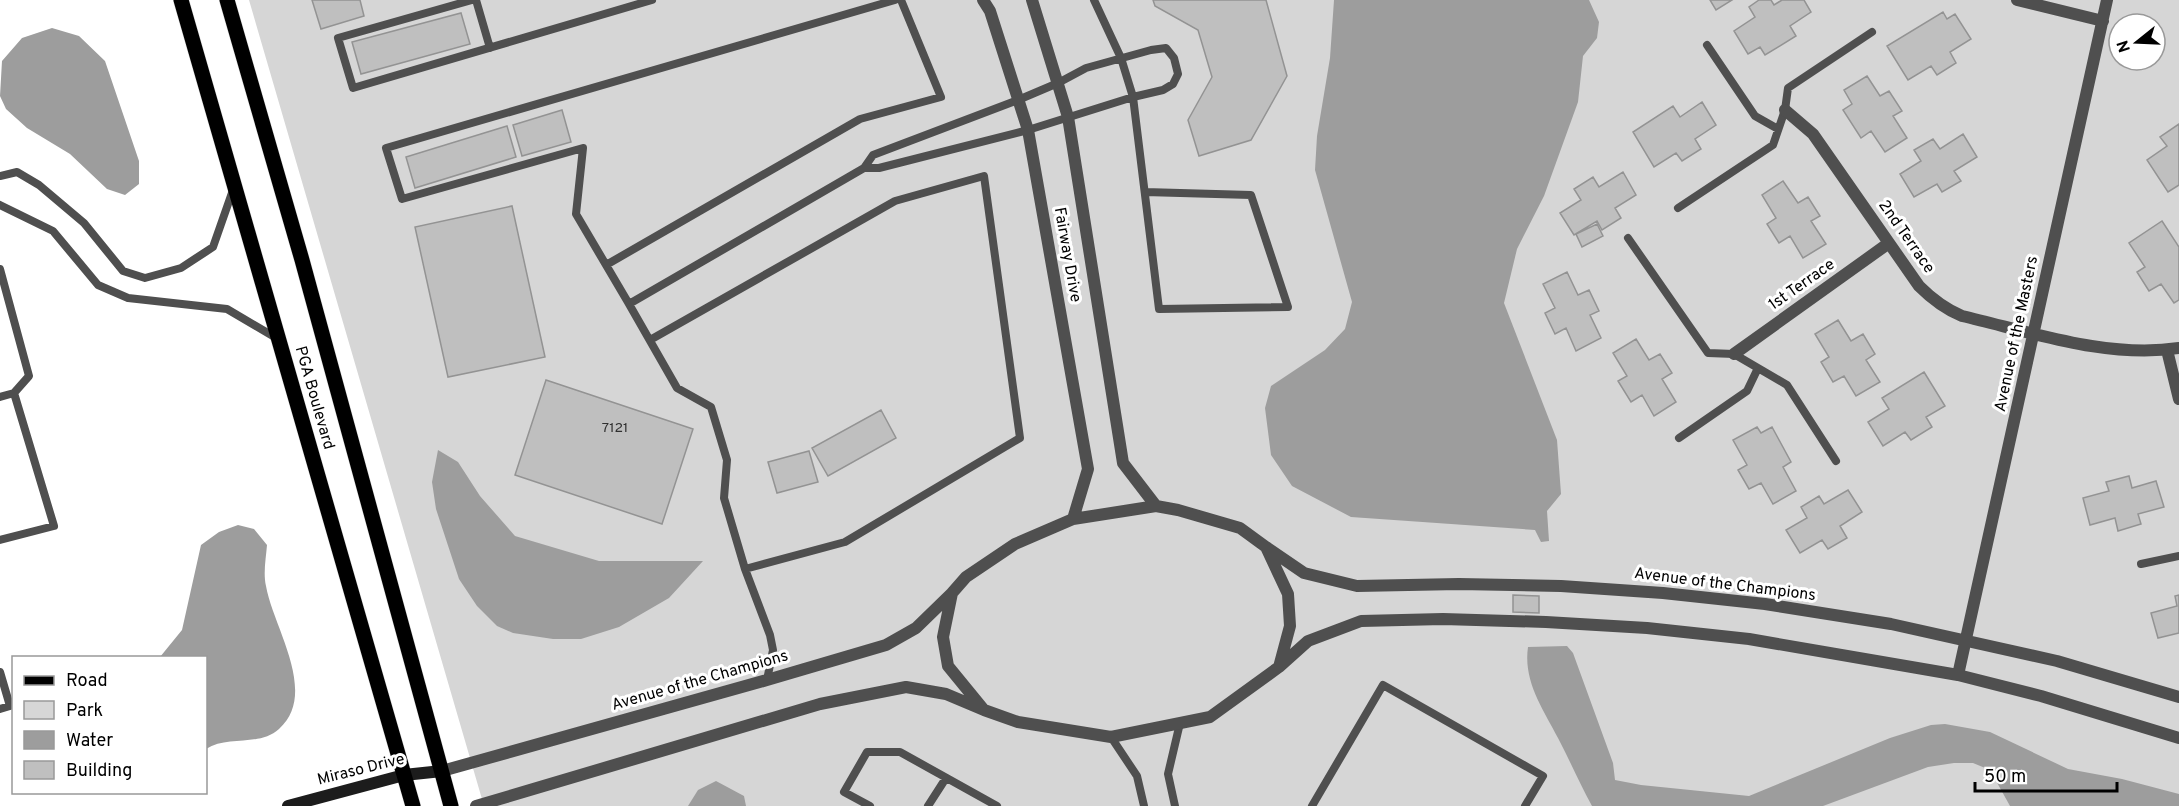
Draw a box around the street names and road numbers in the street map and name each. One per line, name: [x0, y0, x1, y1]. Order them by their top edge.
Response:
street label: 2nd Terrace: [1873, 196, 1939, 278]
street label: Fairway Drive: [1049, 206, 1085, 304]
street label: Avenue of the Masters: [1991, 254, 2043, 414]
street label: 1st Terrace: [1765, 255, 1839, 315]
street label: PGA Boulevard: [290, 344, 338, 452]
street label: Avenue of the Champions: [1633, 564, 1817, 606]
street label: Avenue of the Champions: [609, 646, 791, 716]
street label: Miraso Drive: [315, 750, 407, 790]

